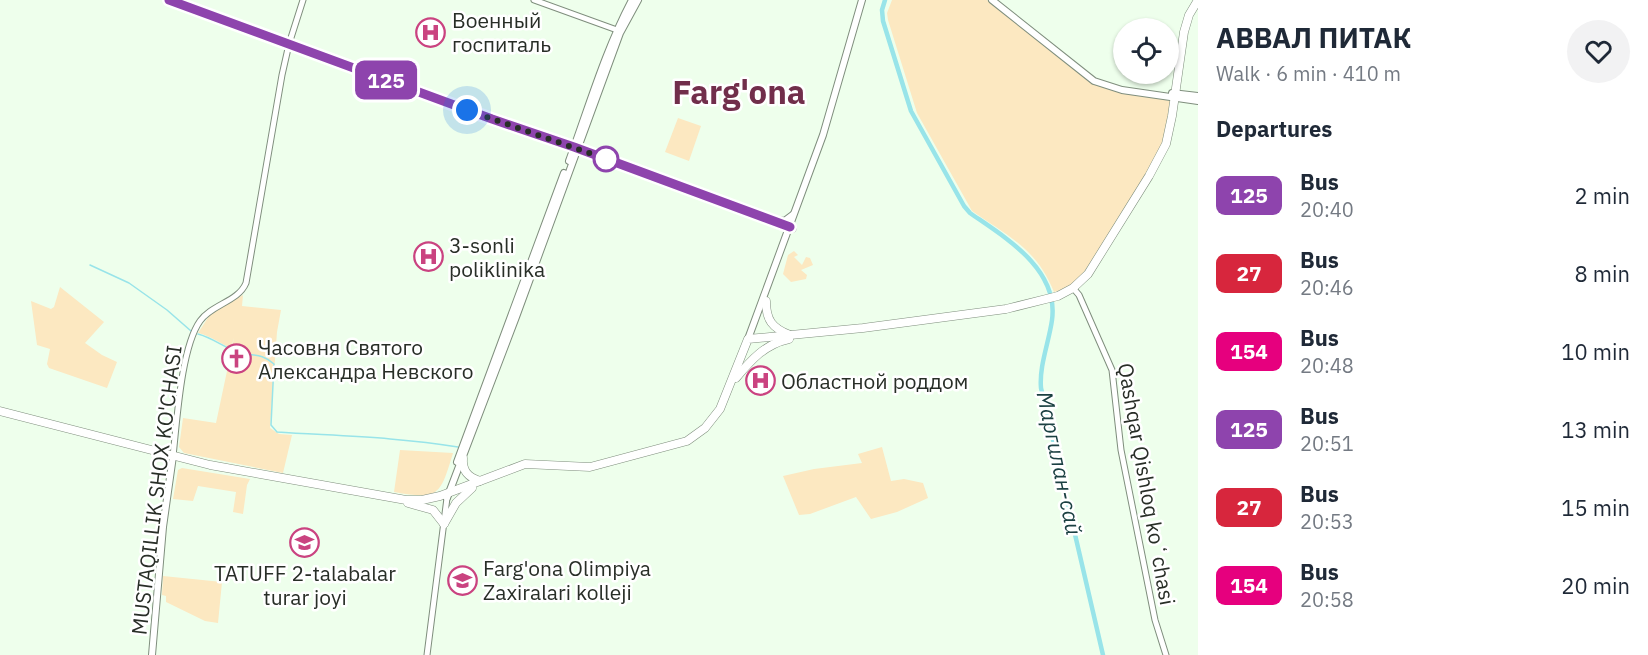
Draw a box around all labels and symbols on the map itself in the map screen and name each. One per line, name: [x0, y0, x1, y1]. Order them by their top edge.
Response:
place label: Военный госпиталь: [452, 6, 551, 58]
hospital icon: Военный госпиталь: [415, 16, 447, 48]
line badge: 125: [352, 60, 420, 100]
district label: Farg'ona: [672, 70, 806, 113]
your location: [452, 95, 482, 125]
unlabelled marker: [593, 146, 619, 172]
place label: 3-sonli poliklinika: [449, 231, 545, 283]
hospital icon: 3-sonli poliklinika: [412, 241, 444, 273]
place label: Часовня Святого Александра Невского: [258, 333, 474, 385]
church icon: Часовня Святого Александра Невского: [221, 343, 253, 375]
street label: MUSTAQILLIK SHOX KO'CHASI: [124, 344, 188, 636]
street label: Qashqar Qishloq koʻchasi: [1112, 361, 1182, 607]
hospital icon: Областной роддом: [744, 365, 776, 397]
place label: Областной роддом: [781, 367, 968, 395]
water label: Маргилан-сай: [1031, 388, 1089, 538]
school or university icon: TATUFF 2-talabalar turar joyi: [289, 526, 321, 558]
place label: Farg'ona Olimpiya Zaxiralari kolleji: [483, 554, 651, 606]
place label: TATUFF 2-talabalar turar joyi: [214, 559, 396, 611]
school or university icon: Farg'ona Olimpiya Zaxiralari kolleji: [446, 564, 478, 596]

